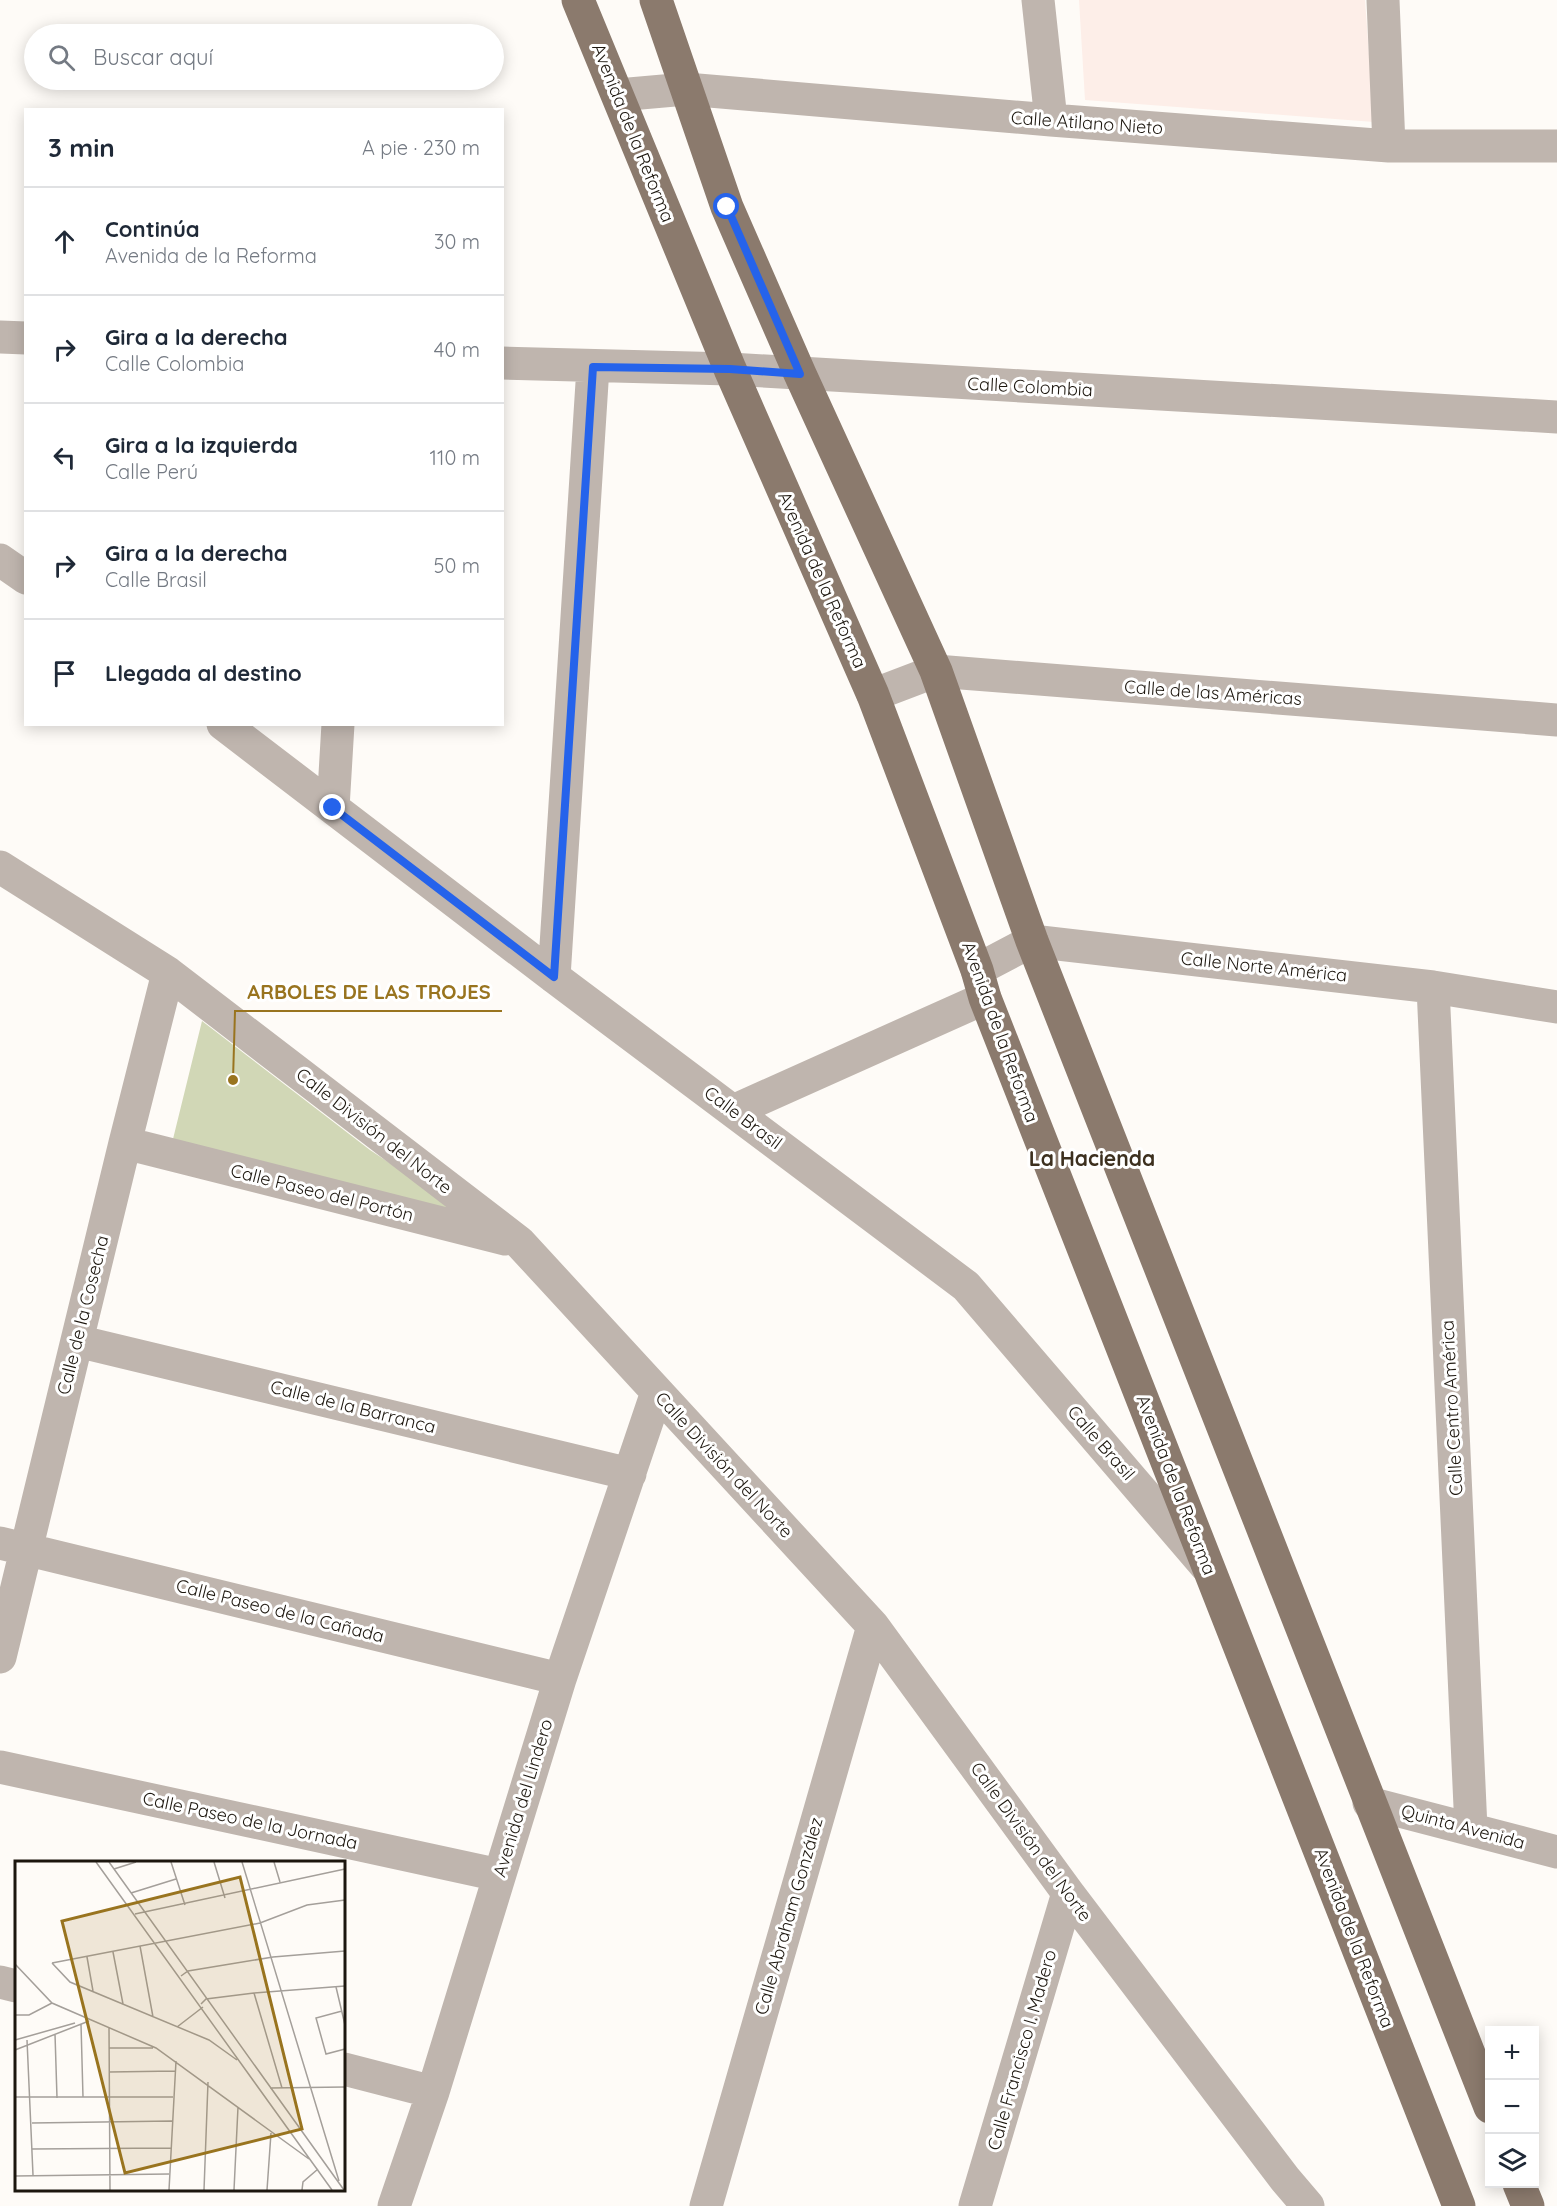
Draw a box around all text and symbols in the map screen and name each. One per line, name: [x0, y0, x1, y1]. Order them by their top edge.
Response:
search box: [24, 24, 504, 90]
street label: Avenida de la Reforma: [587, 40, 680, 226]
icon: search: [45, 41, 78, 74]
text: Buscar aquí: [93, 43, 213, 71]
street label: Calle Atilano Nieto: [1010, 106, 1164, 139]
text: 3 min: [48, 131, 115, 164]
text: A pie · 230 m: [362, 135, 480, 160]
route start: [713, 193, 739, 219]
text: Continúa: [105, 215, 200, 243]
icon: ahead: [48, 225, 81, 258]
text: 30 m: [434, 229, 480, 254]
text: Avenida de la Reforma: [105, 243, 317, 268]
text: Gira a la derecha: [105, 323, 288, 351]
icon: right: [48, 333, 81, 366]
text: 40 m: [434, 337, 480, 362]
text: Calle Colombia: [105, 351, 244, 376]
street label: Calle Colombia: [967, 372, 1093, 401]
text: Gira a la izquierda: [105, 431, 298, 459]
icon: left: [48, 441, 81, 474]
text: 110 m: [430, 445, 480, 470]
text: Calle Perú: [105, 459, 198, 484]
street label: Avenida de la Reforma: [773, 488, 872, 672]
text: Gira a la derecha: [105, 539, 288, 567]
icon: right: [48, 549, 81, 582]
text: 50 m: [434, 553, 480, 578]
text: Calle Brasil: [105, 567, 207, 592]
icon: arrive: [48, 657, 81, 690]
text: Llegada al destino: [105, 659, 302, 687]
street label: Calle de las Américas: [1123, 675, 1303, 710]
route end: [319, 794, 345, 820]
street label: Avenida de la Reforma: [957, 938, 1044, 1125]
street label: Calle Norte América: [1180, 946, 1348, 987]
callout: ARBOLES DE LAS TROJES: [235, 973, 502, 1011]
text: ARBOLES DE LAS TROJES: [247, 979, 491, 1004]
street label: Calle División del Norte: [292, 1063, 457, 1199]
street label: Calle Brasil: [700, 1081, 787, 1154]
district label: La Hacienda: [1029, 1145, 1155, 1171]
street label: Calle Paseo del Portón: [228, 1159, 416, 1226]
street label: Calle de la Cosecha: [52, 1233, 113, 1397]
street label: Calle Centro América: [1435, 1320, 1468, 1496]
street label: Calle de la Barranca: [268, 1375, 438, 1438]
street label: Calle División del Norte: [651, 1387, 798, 1543]
street label: Avenida de la Reforma: [1132, 1392, 1221, 1578]
street label: Calle Brasil: [1063, 1401, 1140, 1485]
street label: Calle Paseo de la Cañada: [174, 1574, 387, 1648]
street label: Avenida del Lindero: [488, 1716, 558, 1880]
street label: Calle División del Norte: [966, 1757, 1097, 1926]
street label: Calle Paseo de la Jornada: [141, 1786, 360, 1855]
street label: Quinta Avenida: [1399, 1799, 1528, 1854]
street label: Calle Abraham González: [749, 1814, 828, 2017]
street label: Avenida de la Reforma: [1310, 1845, 1399, 2031]
inset map: [15, 1861, 345, 2191]
street label: Calle Francisco I. Madero: [982, 1947, 1061, 2153]
map controls: [1485, 2026, 1539, 2188]
button: +: [1485, 2026, 1539, 2080]
button: −: [1485, 2080, 1539, 2134]
button: layers: [1485, 2134, 1539, 2188]

